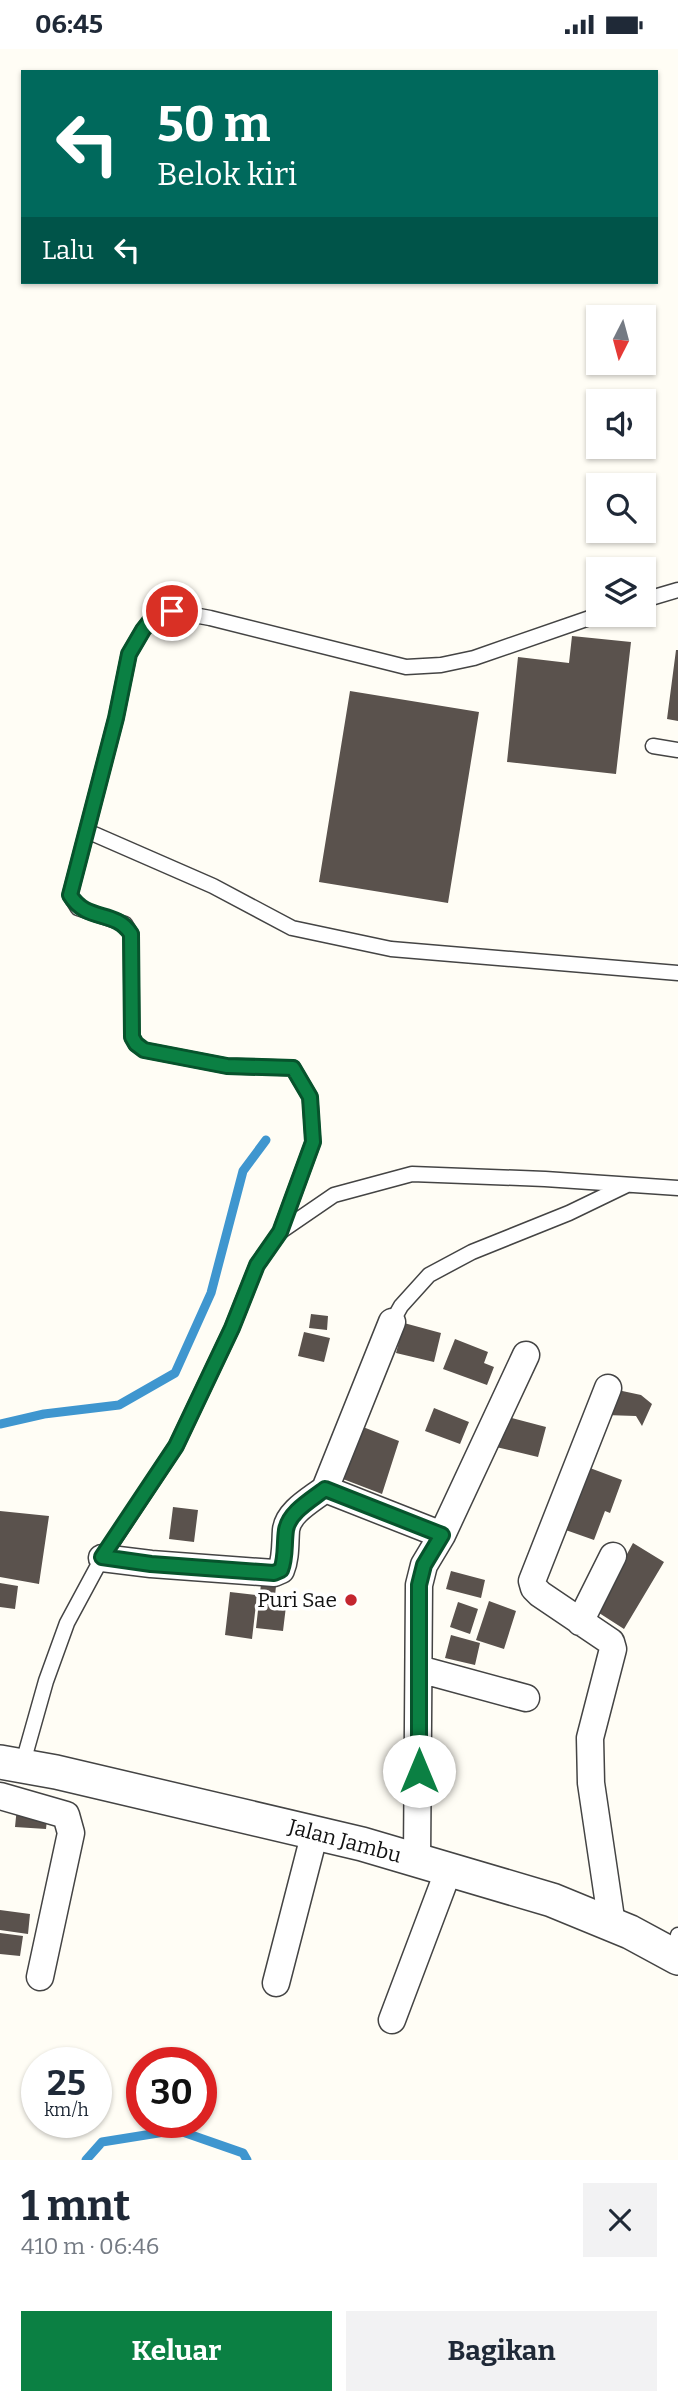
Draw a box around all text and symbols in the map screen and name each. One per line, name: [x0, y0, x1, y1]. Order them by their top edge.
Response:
text: 06:45: [35, 9, 103, 40]
text: 50 m: [157, 95, 270, 154]
icon: left: [42, 98, 133, 189]
text: Belok kiri: [157, 155, 297, 193]
icon: left: [108, 231, 146, 269]
text: Lalu: [42, 235, 94, 266]
north arrow: [586, 305, 656, 375]
map controls: [586, 305, 656, 627]
button: sound: [586, 389, 656, 459]
button: search: [586, 473, 656, 543]
button: layers: [586, 557, 656, 627]
pin: [142, 581, 202, 641]
icon: arrive: [153, 592, 191, 630]
place label: Puri Sae: [257, 1587, 337, 1613]
marker: Puri Sae: [343, 1592, 359, 1608]
position arrow: [382, 1734, 456, 1808]
street label: Jalan Jambu: [285, 1813, 404, 1869]
speed limit sign: 30: [126, 2047, 217, 2138]
text: 25: [47, 2062, 86, 2104]
text: km/h: [44, 2099, 89, 2121]
text: 1 mnt: [21, 2181, 130, 2231]
button: close: [583, 2183, 657, 2257]
text: 410 m · 06:46: [21, 2232, 159, 2260]
button: Keluar: [21, 2311, 332, 2391]
button: Bagikan: [346, 2311, 657, 2391]

